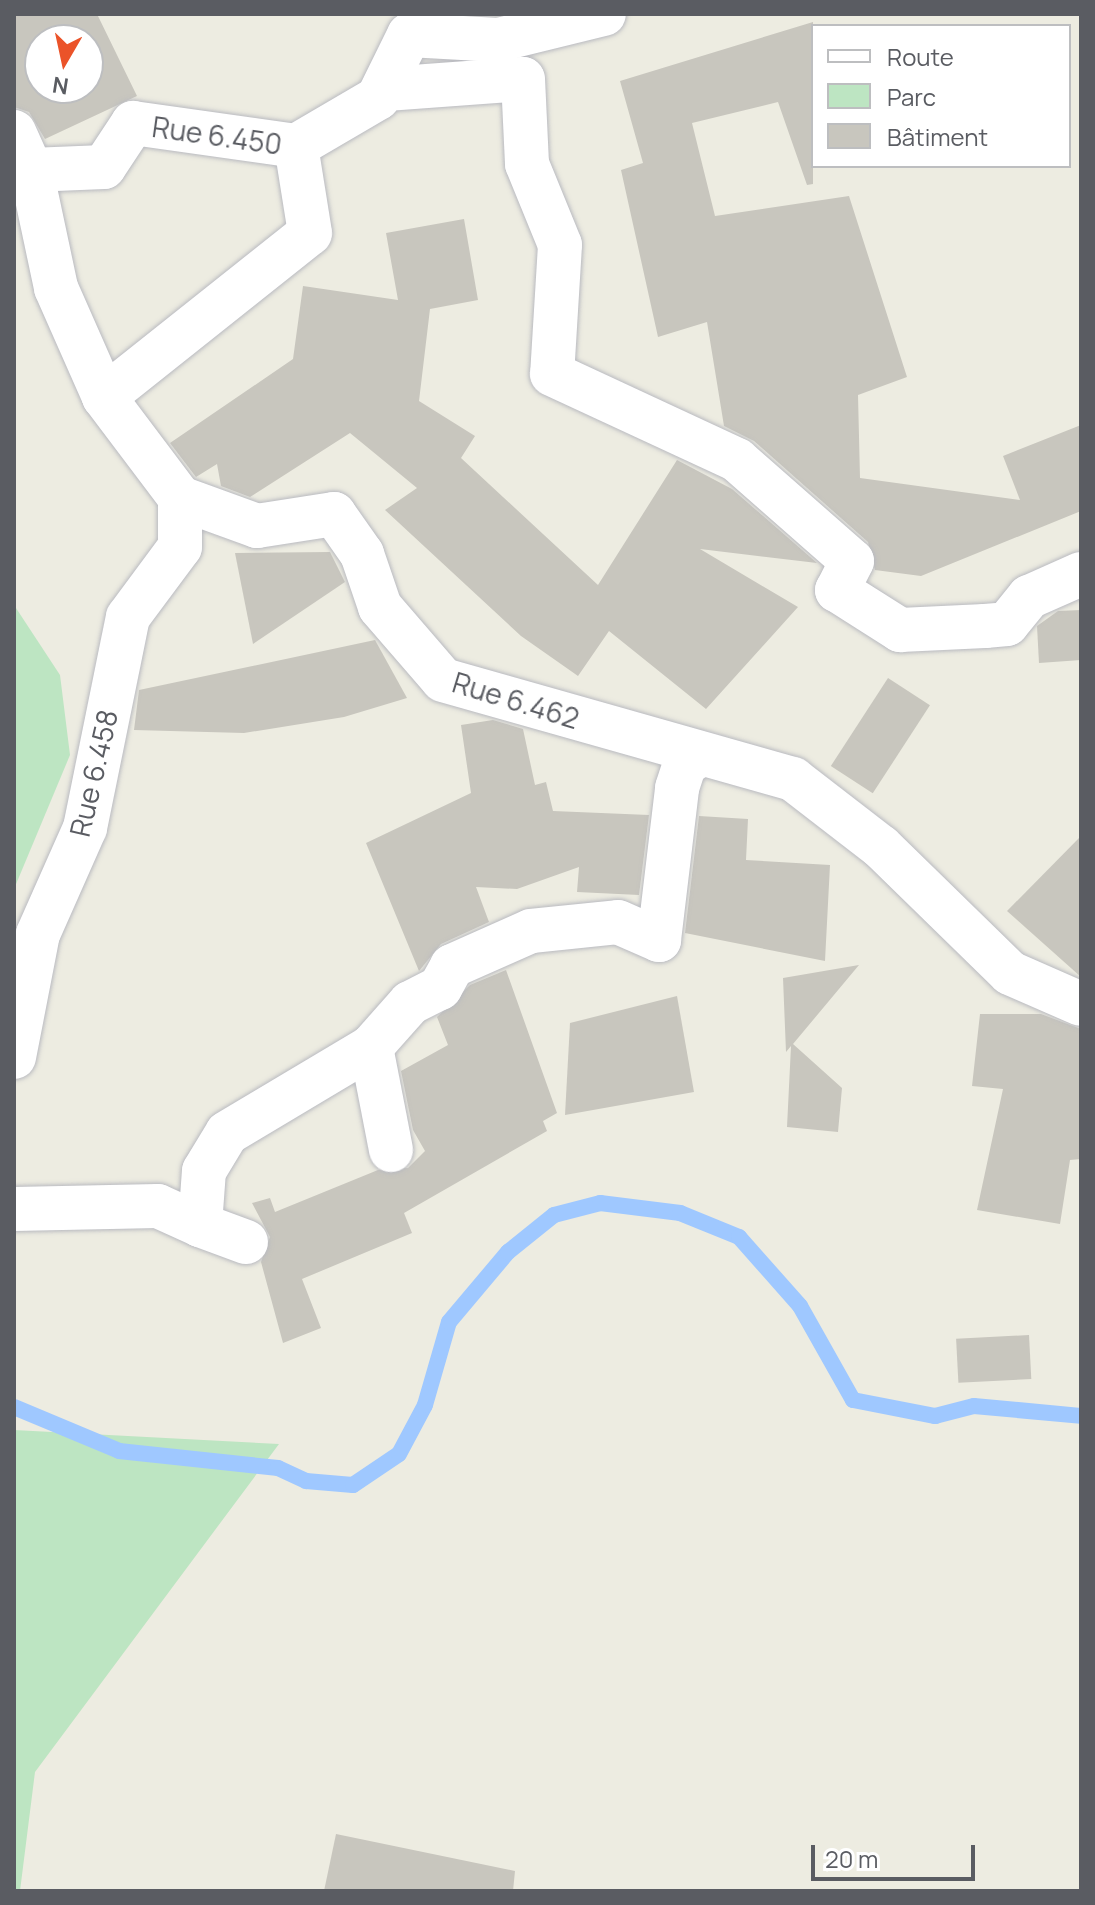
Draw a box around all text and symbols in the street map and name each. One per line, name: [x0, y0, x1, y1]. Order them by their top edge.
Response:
north arrow: [24, 24, 104, 104]
legend: [811, 24, 1071, 168]
text: Route: [887, 40, 954, 73]
text: N: [50, 70, 71, 102]
text: Parc: [887, 80, 936, 113]
street label: Rue 6.450: [150, 109, 284, 161]
text: Bâtiment: [887, 120, 988, 153]
street label: Rue 6.462: [449, 665, 583, 735]
street label: Rue 6.458: [62, 706, 124, 840]
scale bar: [815, 1829, 979, 1879]
text: 20 m: [825, 1842, 878, 1875]

